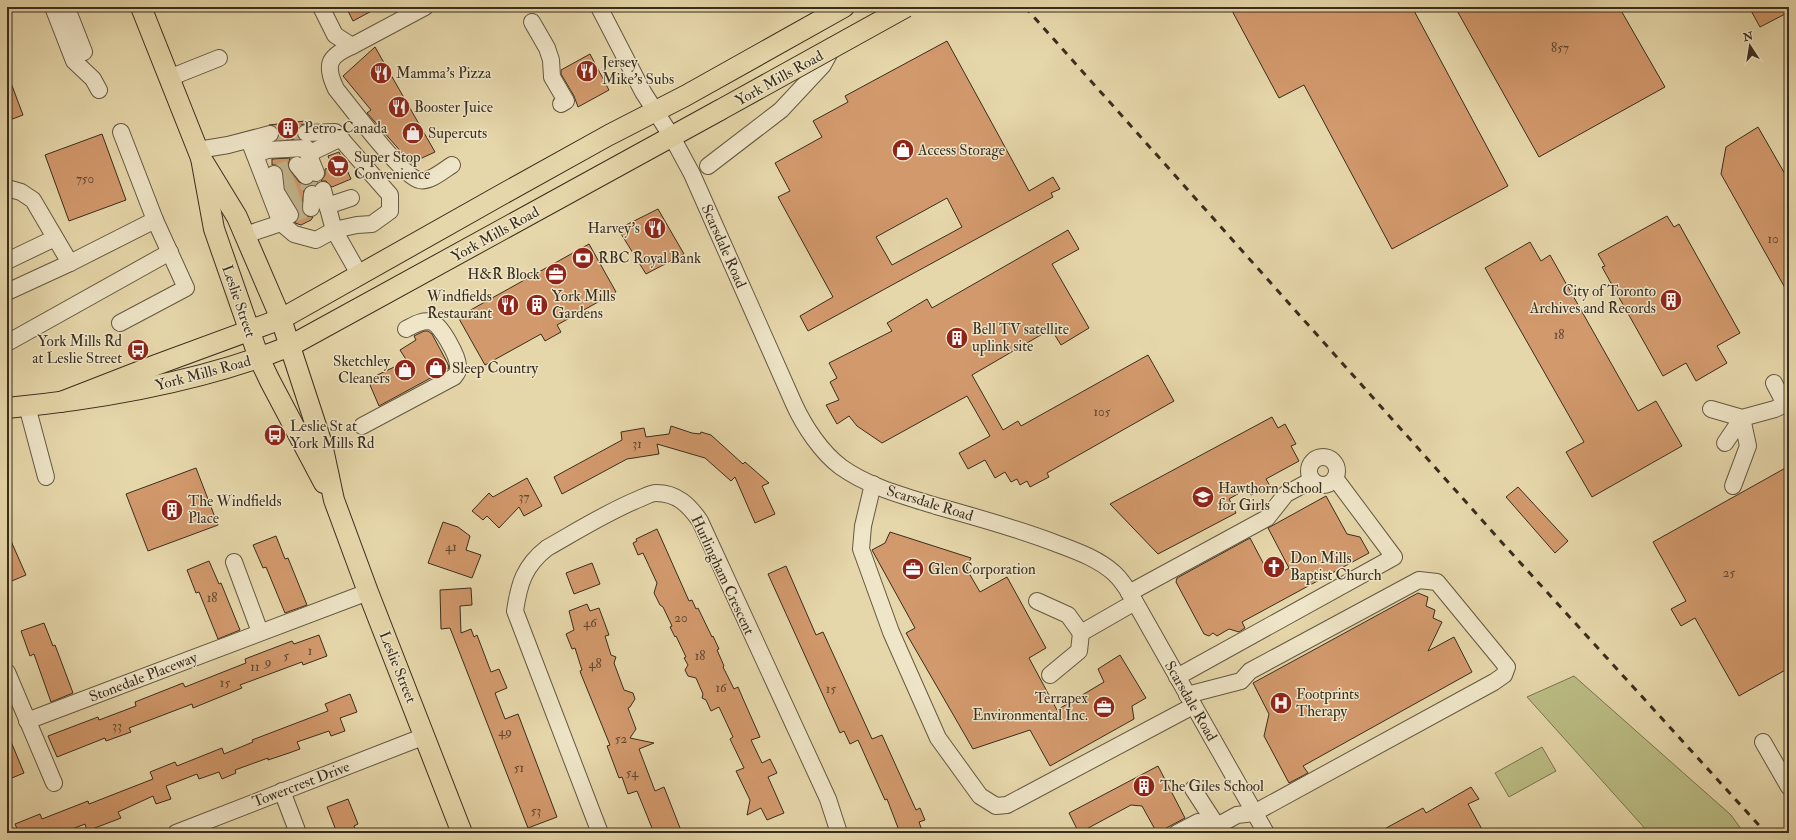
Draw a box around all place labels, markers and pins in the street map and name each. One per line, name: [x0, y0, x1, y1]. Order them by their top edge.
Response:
place label: Jersey Mike's Subs: [601, 53, 674, 89]
restaurant icon: Jersey Mike's Subs: [574, 58, 600, 84]
restaurant icon: Mamma's Pizza: [368, 60, 394, 86]
place label: Mamma's Pizza: [396, 64, 492, 83]
restaurant icon: Booster Juice: [386, 94, 412, 120]
place label: Booster Juice: [414, 98, 493, 118]
building icon: Petro-Canada: [275, 115, 301, 141]
place label: Petro-Canada: [304, 119, 388, 138]
shop icon: Supercuts: [400, 120, 426, 146]
place label: Supercuts: [428, 124, 487, 144]
shop icon: Access Storage: [890, 137, 916, 163]
place label: Access Storage: [917, 141, 1005, 160]
place label: Super Stop Convenience: [354, 148, 430, 184]
supermarket icon: Super Stop Convenience: [325, 153, 351, 179]
restaurant icon: Harvey's: [642, 215, 668, 241]
place label: Harvey's: [588, 219, 640, 238]
bank icon: RBC Royal Bank: [570, 245, 596, 271]
place label: RBC Royal Bank: [598, 249, 701, 268]
office icon: H&R Block: [543, 261, 569, 287]
place label: H&R Block: [467, 265, 540, 284]
place label: City of Toronto Archives and Records: [1529, 282, 1656, 318]
place label: Windfields Restaurant: [426, 287, 492, 323]
place label: York Mills Gardens: [552, 287, 615, 323]
building icon: City of Toronto Archives and Records: [1658, 287, 1684, 313]
restaurant icon: Windfields Restaurant: [495, 292, 521, 318]
building icon: York Mills Gardens: [524, 292, 550, 318]
place label: Bell TV satellite uplink site: [972, 320, 1069, 357]
building icon: Bell TV satellite uplink site: [944, 325, 970, 351]
place label: York Mills Rd at Leslie Street: [32, 332, 123, 368]
bus stop icon: York Mills Rd at Leslie Street: [125, 337, 151, 363]
place label: Sketchley Cleaners: [333, 352, 390, 388]
shop icon: Sleep Country: [423, 355, 449, 381]
shop icon: Sketchley Cleaners: [392, 357, 418, 383]
place label: Sleep Country: [452, 359, 538, 379]
place label: Leslie St at York Mills Rd: [290, 417, 375, 453]
bus stop icon: Leslie St at York Mills Rd: [262, 422, 288, 448]
place label: Hawthorn School for Girls: [1218, 479, 1323, 515]
school or university icon: Hawthorn School for Girls: [1190, 484, 1216, 510]
place label: The Windfields Place: [188, 492, 282, 528]
building icon: The Windfields Place: [159, 497, 185, 523]
place label: Don Mills Baptist Church: [1290, 549, 1382, 586]
church icon: Don Mills Baptist Church: [1261, 554, 1287, 580]
office icon: Glen Corporation: [900, 556, 926, 582]
place label: Glen Corporation: [928, 560, 1036, 580]
place label: Footprints Therapy: [1296, 685, 1359, 722]
place label: Terrapex Environmental Inc.: [972, 689, 1088, 725]
hospital icon: Footprints Therapy: [1268, 690, 1294, 716]
office icon: Terrapex Environmental Inc.: [1091, 694, 1117, 720]
building icon: The Giles School: [1131, 773, 1157, 799]
place label: The Giles School: [1160, 777, 1264, 796]

